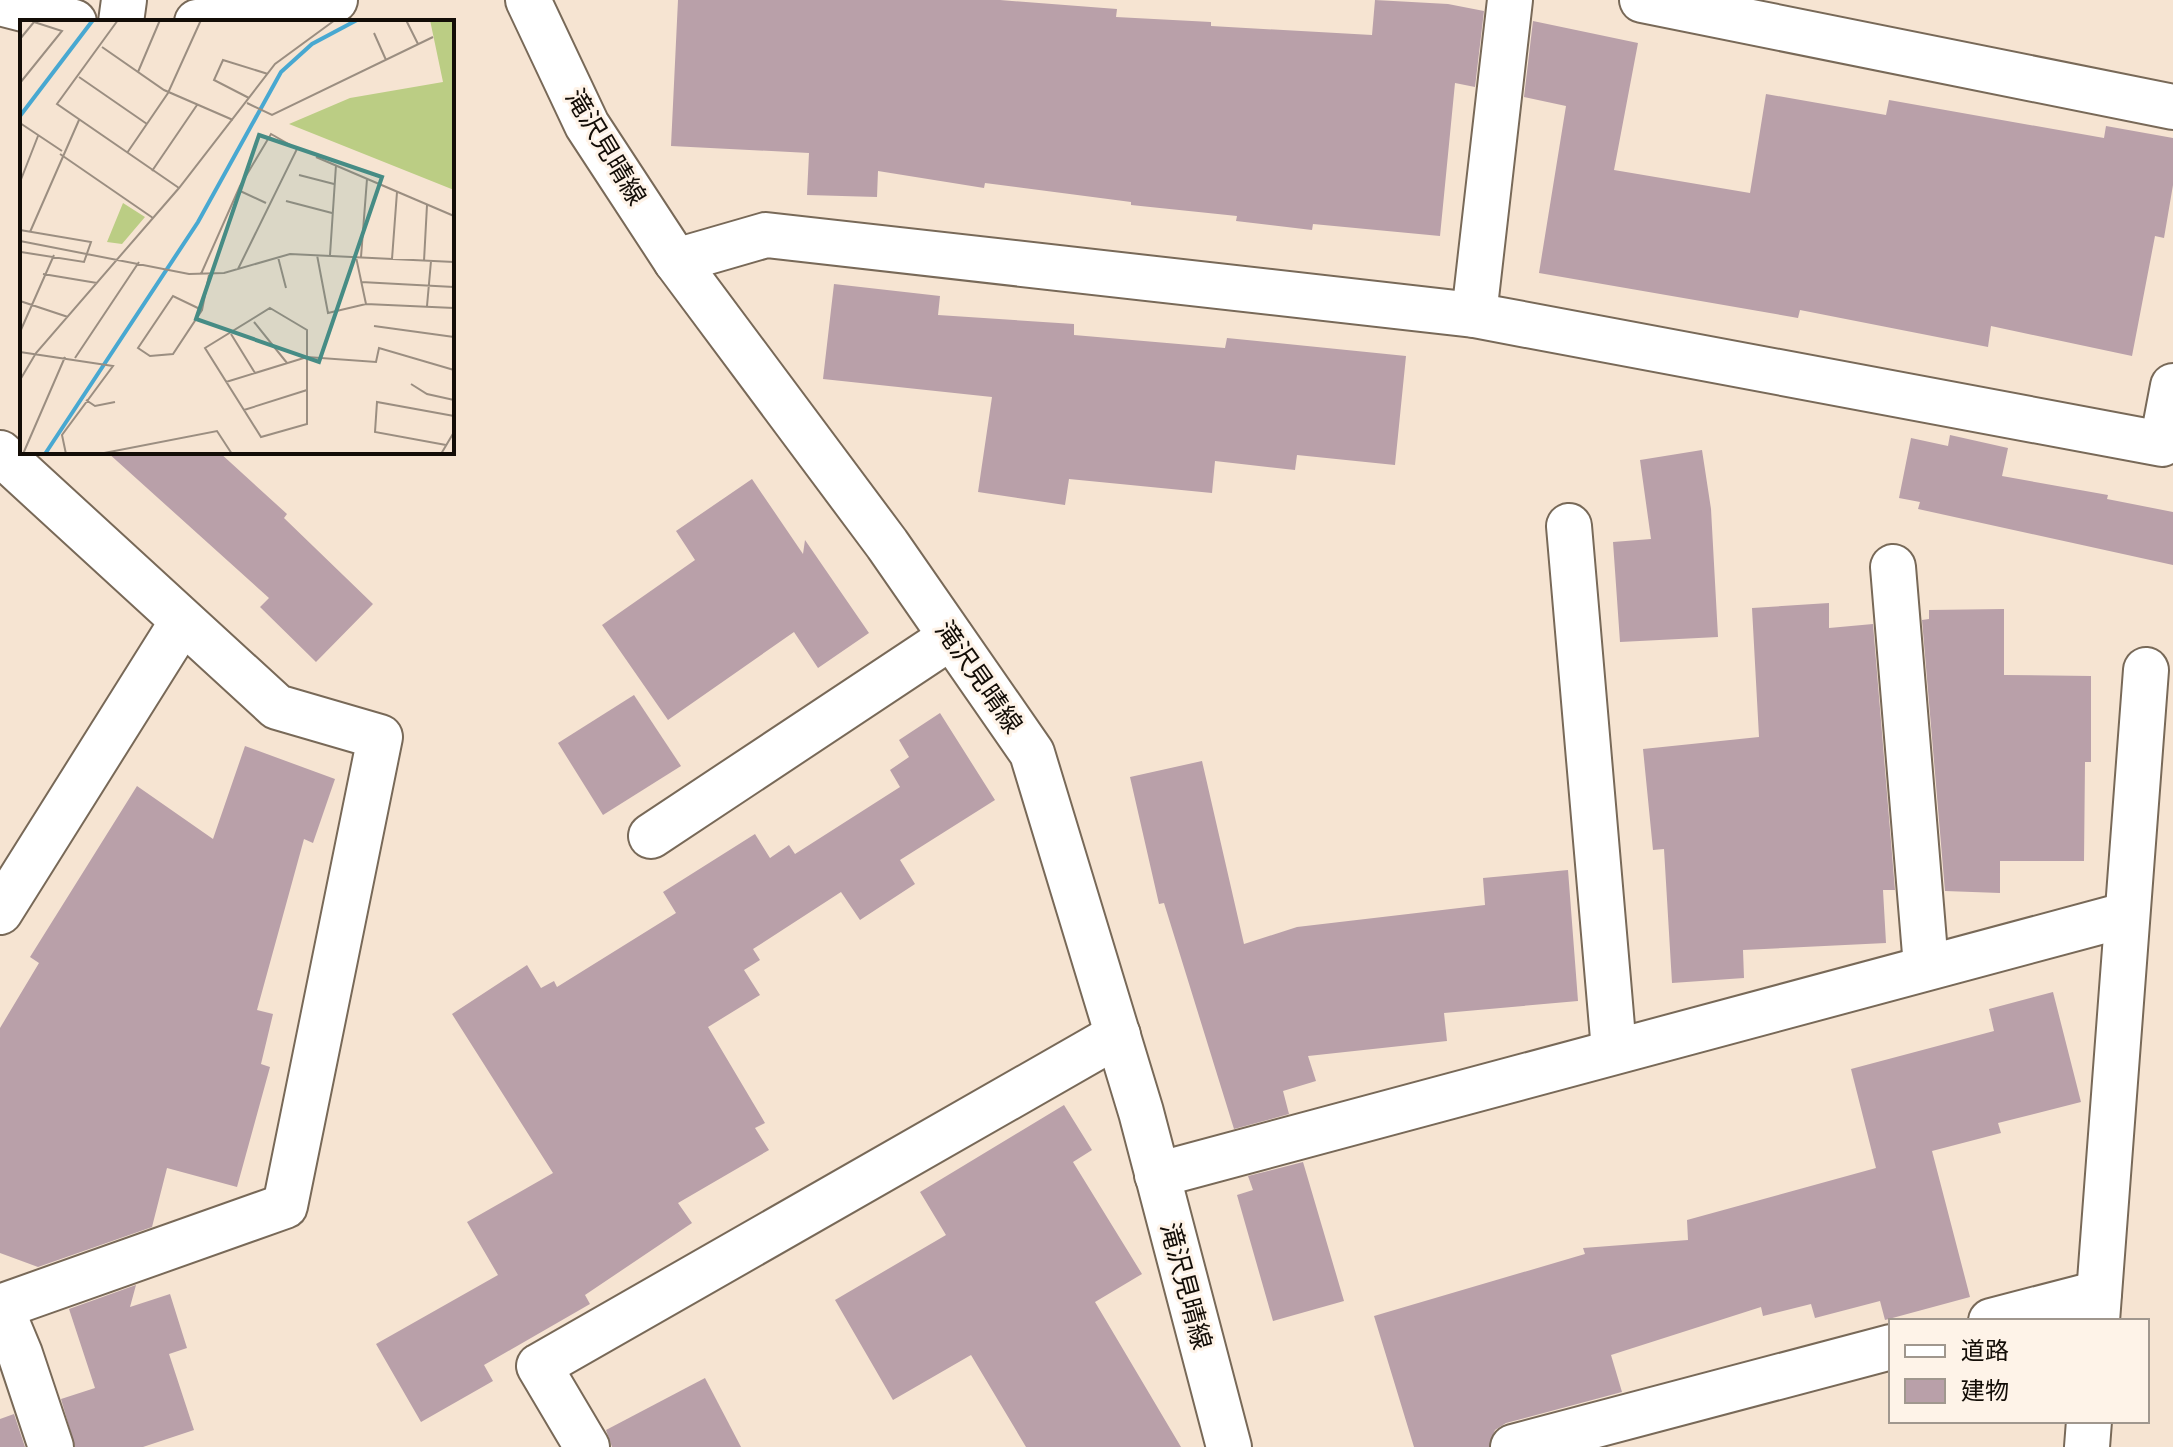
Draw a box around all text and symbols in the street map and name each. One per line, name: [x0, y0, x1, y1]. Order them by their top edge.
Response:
inset map: [20, 20, 454, 454]
street label: 滝沢見晴線: [560, 84, 652, 210]
street label: 滝沢見晴線: [929, 615, 1029, 739]
street label: 滝沢見晴線: [1155, 1219, 1217, 1353]
legend: [1889, 1319, 2149, 1423]
text: 道路: [1961, 1337, 2009, 1365]
text: 建物: [1961, 1377, 2009, 1405]

